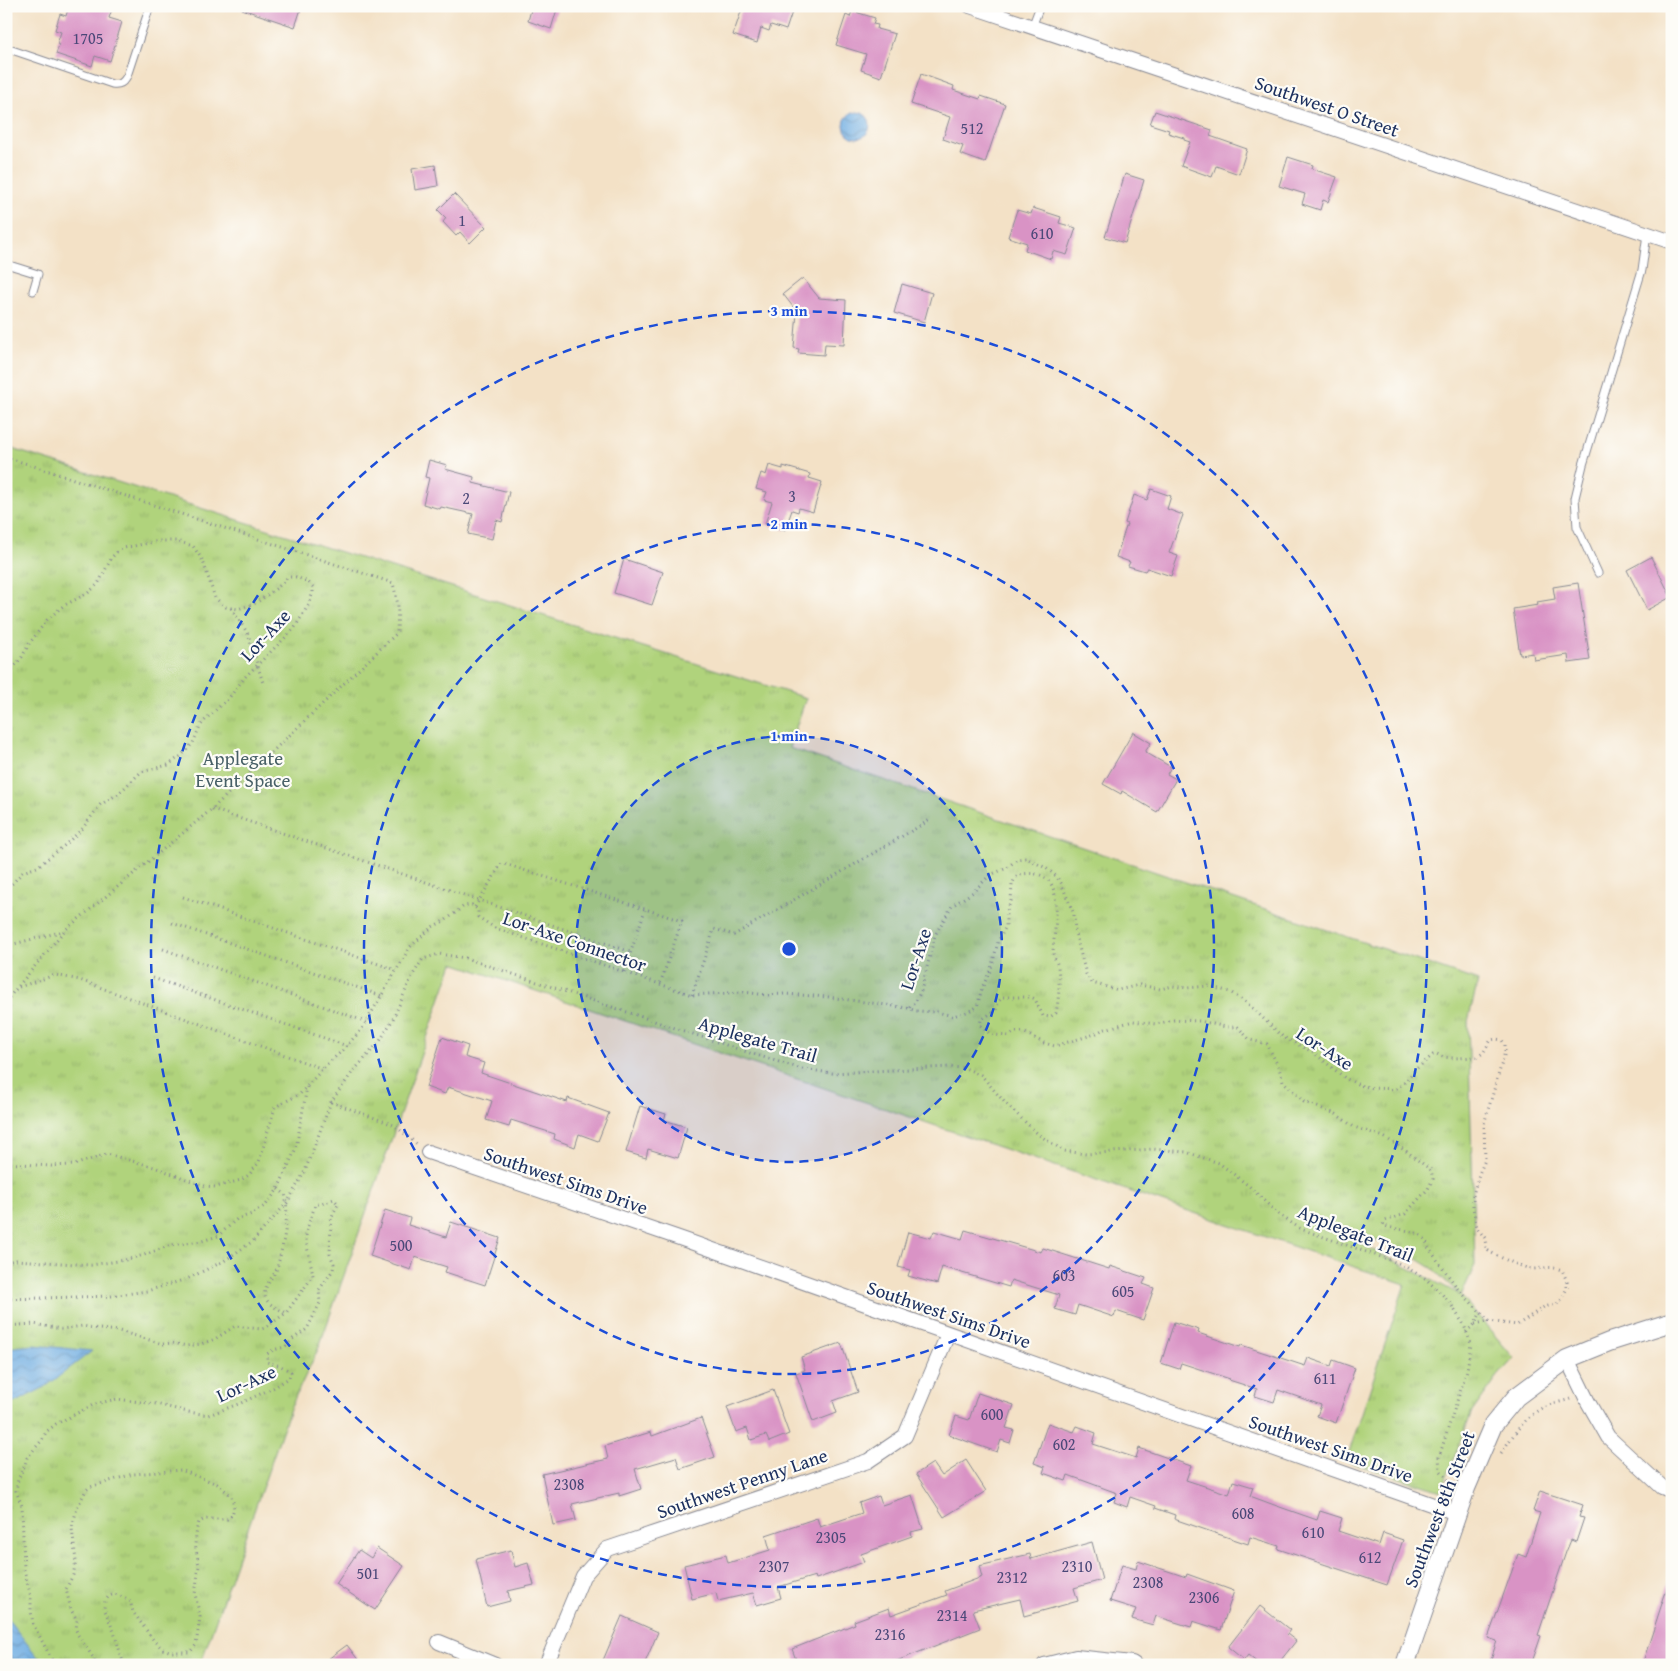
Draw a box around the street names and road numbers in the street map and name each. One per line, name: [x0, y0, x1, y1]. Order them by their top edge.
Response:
street label: Southwest O Street: [1251, 68, 1403, 144]
street label: Lor-Axe: [233, 602, 297, 668]
street label: Lor-Axe Connector: [499, 903, 651, 979]
street label: Lor-Axe: [892, 925, 938, 993]
street label: Applegate Trail: [695, 1009, 821, 1069]
street label: Lor-Axe: [1291, 1019, 1359, 1077]
street label: Southwest Sims Drive: [480, 1139, 652, 1221]
street label: Applegate Trail: [1294, 1197, 1418, 1269]
street label: Southwest Sims Drive: [863, 1273, 1035, 1355]
street label: Lor-Axe: [211, 1357, 281, 1409]
street label: Southwest Sims Drive: [1245, 1407, 1417, 1489]
street label: Southwest 8th Street: [1396, 1426, 1482, 1591]
street label: Southwest Penny Lane: [653, 1441, 831, 1525]

